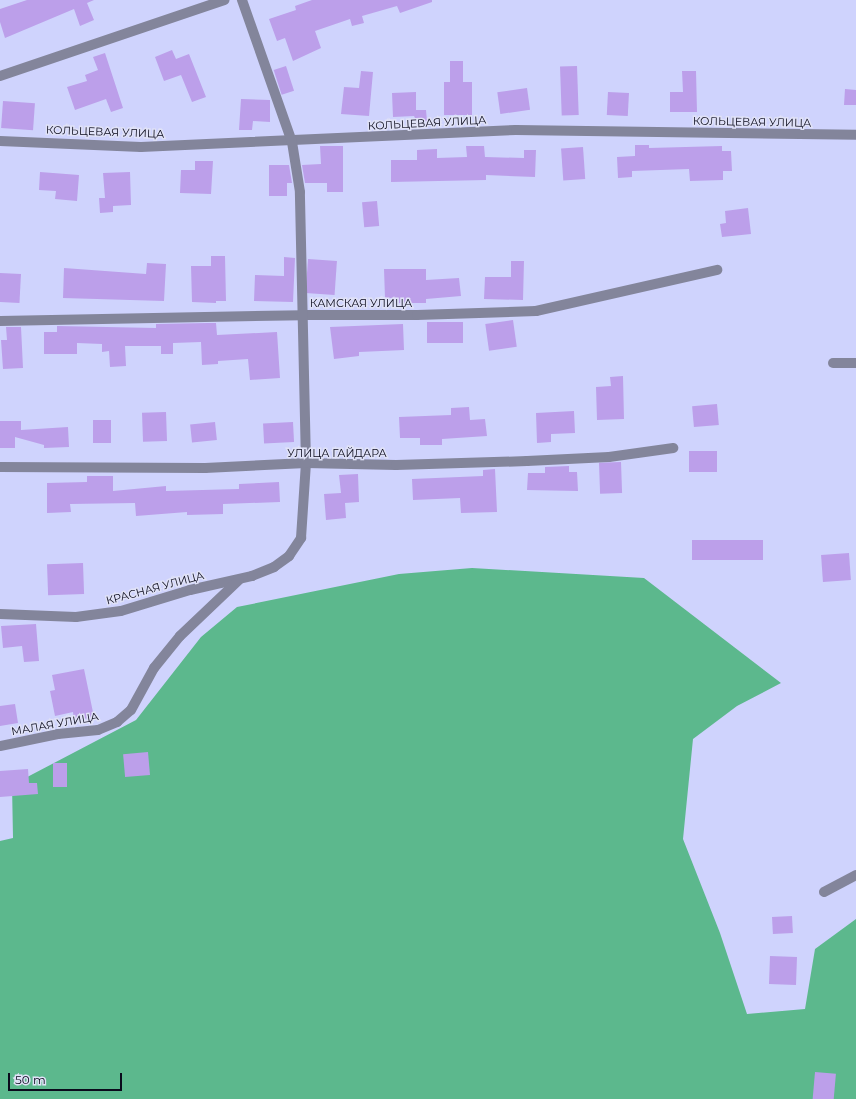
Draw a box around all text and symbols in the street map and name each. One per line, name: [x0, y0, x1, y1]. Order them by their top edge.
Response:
street label: КОЛЬЦЕВАЯ УЛИЦА: [367, 113, 487, 133]
street label: КОЛЬЦЕВАЯ УЛИЦА: [693, 114, 811, 130]
street label: КОЛЬЦЕВАЯ УЛИЦА: [46, 123, 164, 141]
street label: КАМСКАЯ УЛИЦА: [310, 296, 412, 310]
street label: УЛИЦА ГАЙДАРА: [287, 446, 387, 460]
street label: КРАСНАЯ УЛИЦА: [105, 569, 205, 607]
street label: МАЛАЯ УЛИЦА: [10, 710, 100, 738]
scale bar: [10, 1065, 124, 1091]
text: 50 m: [15, 1072, 46, 1087]

